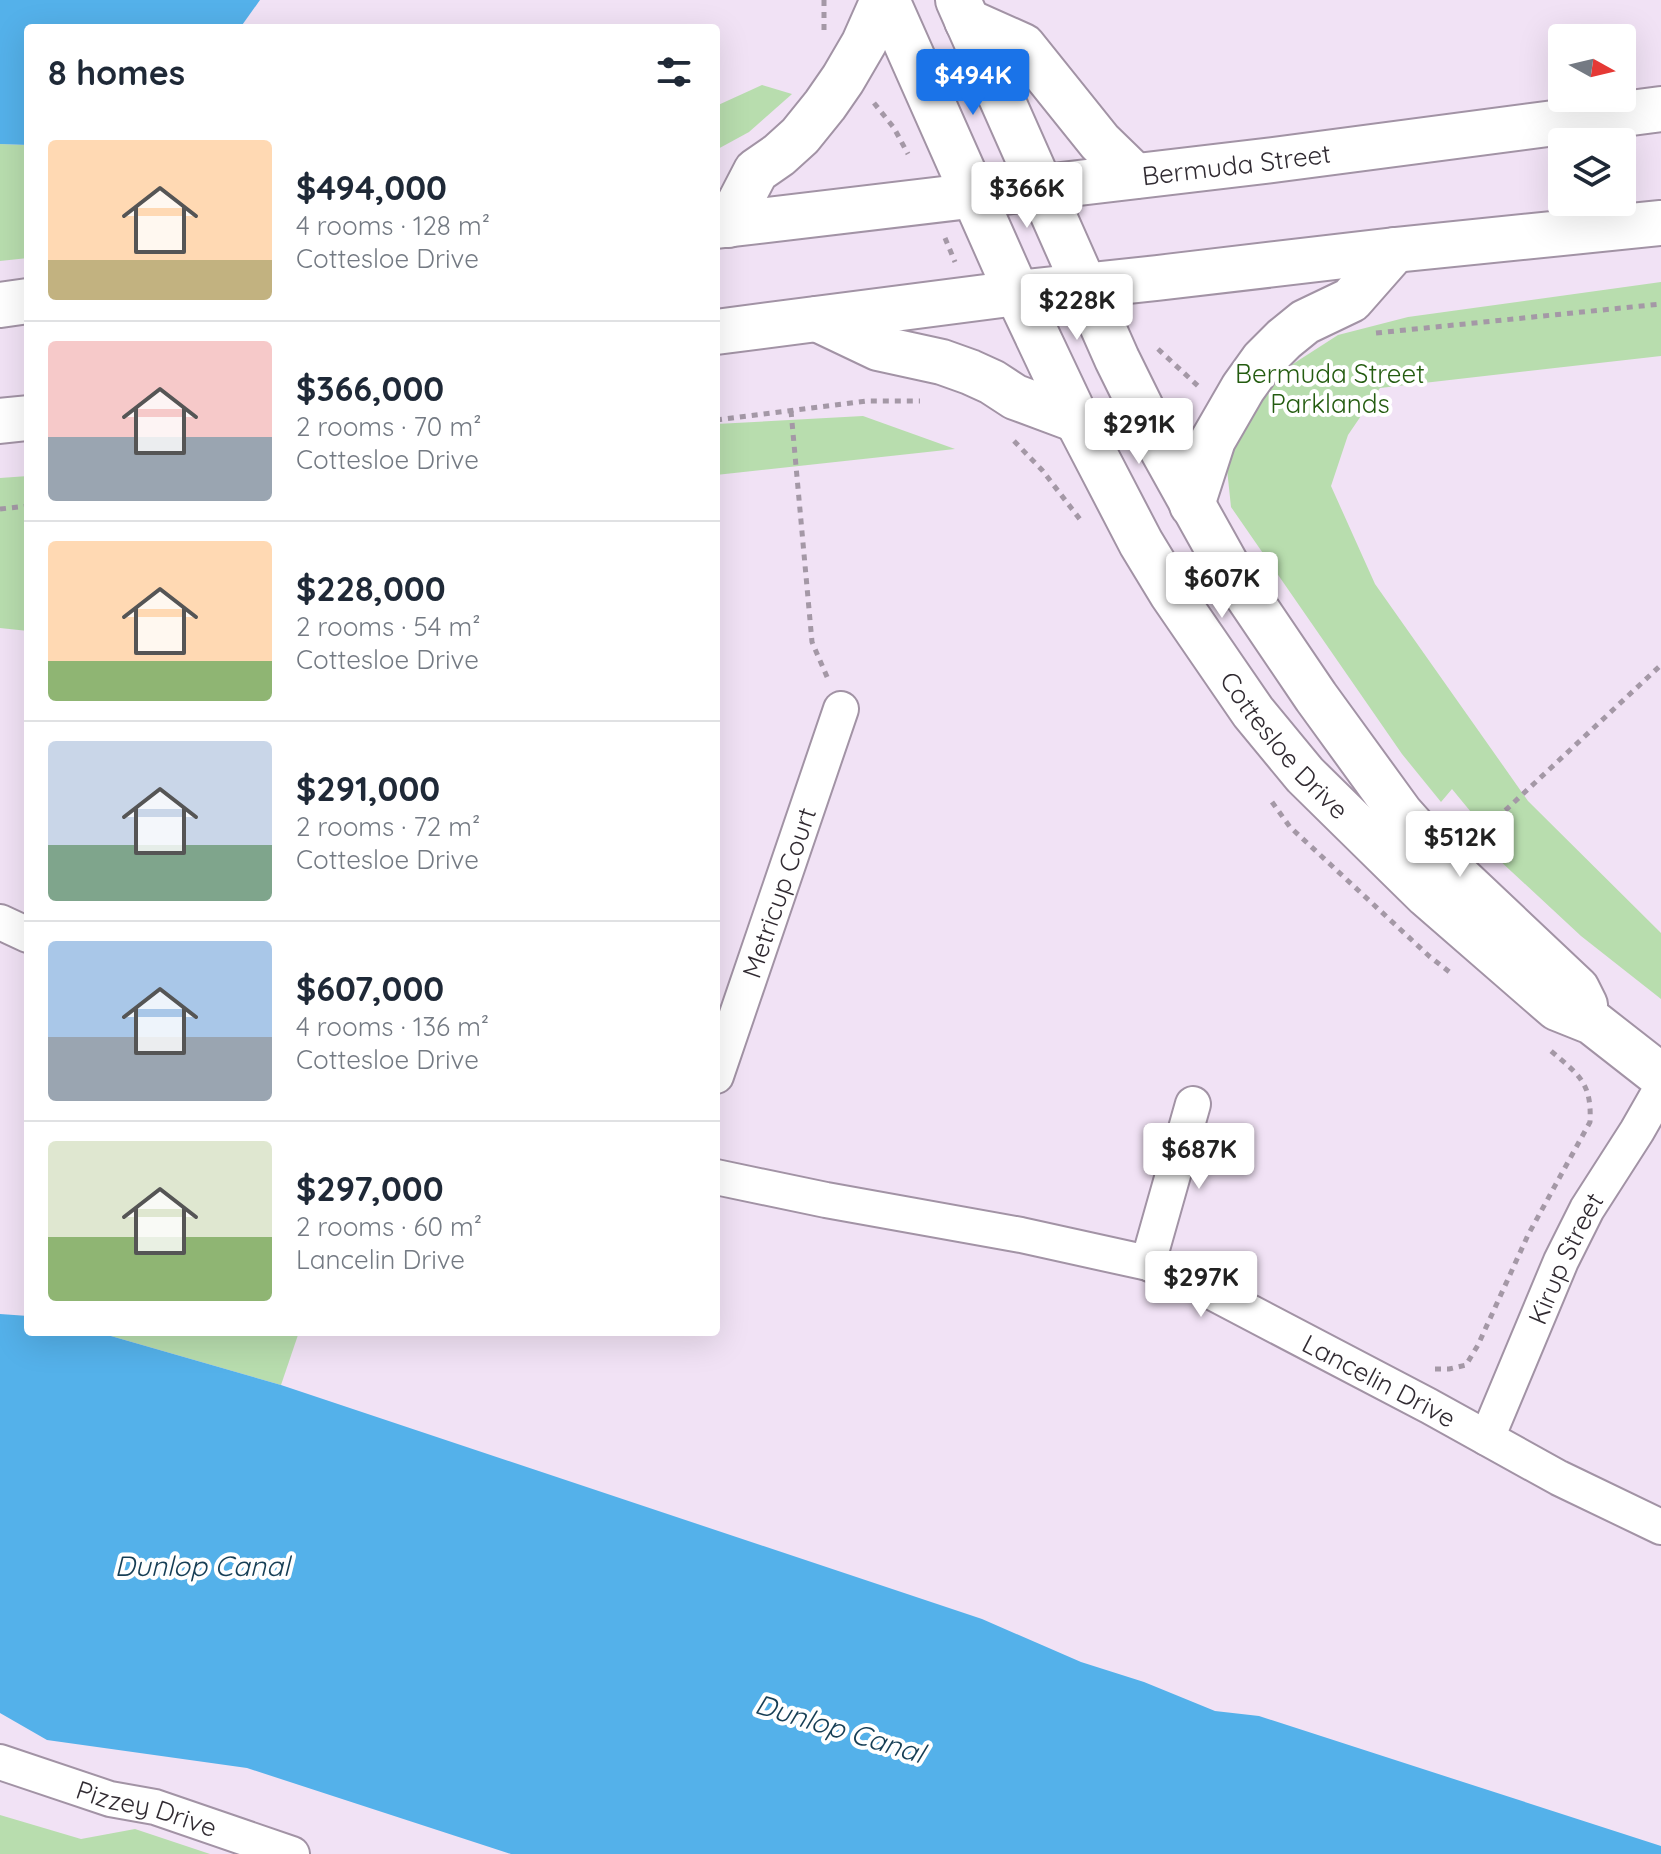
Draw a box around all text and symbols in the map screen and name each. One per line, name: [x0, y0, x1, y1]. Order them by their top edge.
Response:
north arrow: [1548, 24, 1636, 112]
map controls: [1548, 24, 1636, 216]
pin: $494K: [917, 49, 1029, 117]
icon: filters: [652, 50, 696, 94]
text: 8 homes: [48, 51, 185, 94]
text: $494K: [934, 58, 1012, 91]
button: layers: [1548, 128, 1636, 216]
street label: Bermuda Street: [1140, 136, 1333, 192]
pin: $366K: [971, 162, 1083, 230]
text: $494,000: [296, 166, 447, 209]
text: $366K: [989, 171, 1065, 204]
icon: home: [112, 172, 208, 268]
text: 4 rooms · 128 m²: [296, 209, 490, 242]
text: Cottesloe Drive: [296, 242, 479, 275]
pin: $228K: [1021, 274, 1133, 342]
text: $228K: [1039, 283, 1115, 316]
park label: Bermuda Street Parklands: [1235, 357, 1425, 420]
text: $366,000: [296, 367, 444, 410]
icon: home: [112, 373, 208, 469]
pin: $291K: [1083, 398, 1195, 466]
text: $291K: [1103, 407, 1175, 440]
text: 2 rooms · 70 m²: [296, 410, 481, 443]
text: Cottesloe Drive: [296, 443, 479, 476]
pin: $607K: [1166, 552, 1278, 620]
text: $607K: [1184, 561, 1260, 594]
text: $228,000: [296, 567, 446, 610]
icon: home: [112, 573, 208, 669]
text: 2 rooms · 54 m²: [296, 610, 480, 643]
text: Cottesloe Drive: [296, 643, 479, 676]
street label: Cottesloe Drive: [1213, 665, 1356, 826]
text: $291,000: [296, 767, 440, 810]
icon: home: [112, 773, 208, 869]
street label: Metricup Court: [734, 803, 823, 982]
text: 2 rooms · 72 m²: [296, 810, 480, 843]
pin: $512K: [1404, 811, 1516, 879]
text: $512K: [1424, 820, 1496, 853]
text: Cottesloe Drive: [296, 843, 479, 876]
text: $607,000: [296, 967, 444, 1010]
icon: home: [112, 973, 208, 1069]
text: 4 rooms · 136 m²: [296, 1010, 489, 1043]
text: Cottesloe Drive: [296, 1043, 479, 1076]
pin: $687K: [1143, 1123, 1255, 1191]
text: $687K: [1161, 1132, 1237, 1165]
text: $297,000: [296, 1167, 444, 1210]
icon: home: [112, 1173, 208, 1269]
street label: Kirup Street: [1520, 1186, 1610, 1329]
text: 2 rooms · 60 m²: [296, 1210, 482, 1243]
text: Lancelin Drive: [296, 1243, 465, 1276]
pin: $297K: [1145, 1251, 1257, 1319]
text: $297K: [1163, 1260, 1239, 1293]
street label: Lancelin Drive: [1297, 1326, 1462, 1434]
water label: Dunlop Canal: [115, 1548, 293, 1583]
water label: Dunlop Canal: [751, 1686, 932, 1771]
street label: Pizzey Drive: [72, 1772, 222, 1844]

